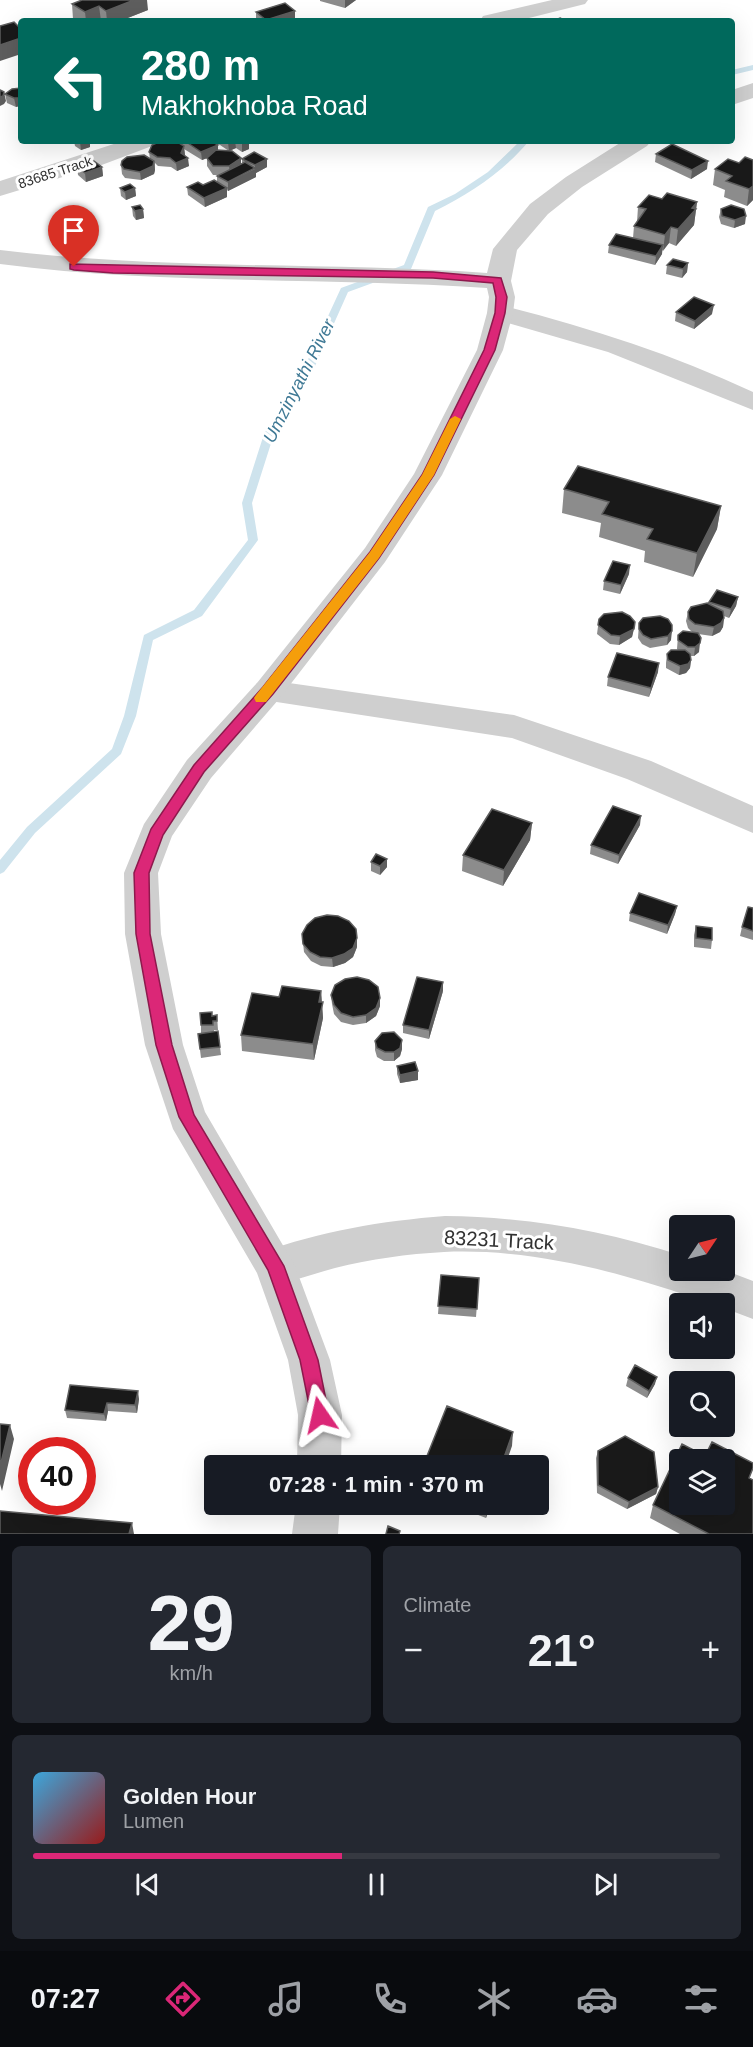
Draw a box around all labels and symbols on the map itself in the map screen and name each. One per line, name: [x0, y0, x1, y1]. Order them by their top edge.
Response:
street label: 83685 Track: [16, 152, 95, 192]
pin: [48, 205, 99, 267]
water label: Umzinyathi River: [259, 315, 339, 446]
north arrow: [669, 1215, 735, 1281]
street label: 83231 Track: [443, 1226, 556, 1254]
position arrow: [288, 1383, 352, 1447]
speed limit sign: 40: [18, 1437, 96, 1515]

